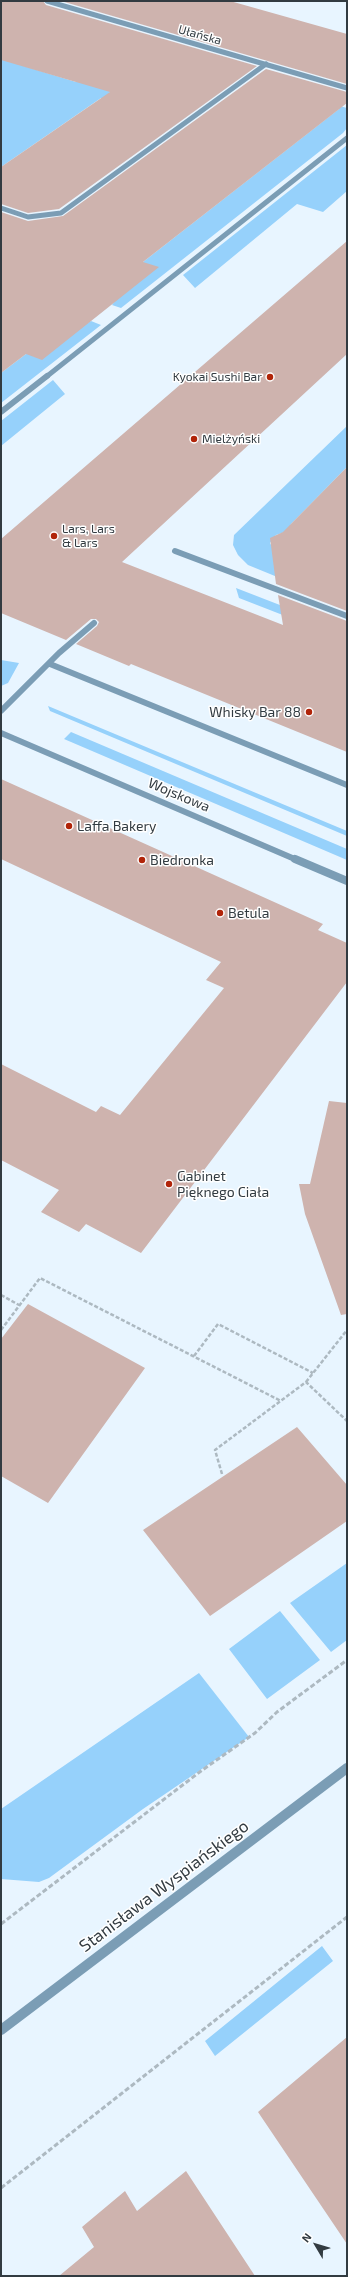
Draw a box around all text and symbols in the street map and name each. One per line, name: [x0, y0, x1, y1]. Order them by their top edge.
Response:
street label: Ułańska: [177, 22, 223, 48]
place label: Kyokai Sushi Bar: [173, 370, 262, 384]
marker: Kyokai Sushi Bar: [265, 372, 275, 382]
place label: Mielżyński: [202, 432, 260, 446]
marker: Mielżyński: [189, 434, 199, 444]
place label: Lars, Lars & Lars: [62, 522, 115, 550]
marker: Lars, Lars & Lars: [49, 531, 59, 541]
place label: Whisky Bar 88: [209, 704, 301, 720]
marker: Whisky Bar 88: [304, 707, 314, 717]
street label: Wojskowa: [146, 774, 212, 816]
place label: Laffa Bakery: [77, 818, 156, 834]
marker: Laffa Bakery: [64, 821, 74, 831]
place label: Biedronka: [150, 852, 214, 868]
marker: Biedronka: [137, 855, 147, 865]
place label: Betula: [228, 905, 269, 921]
marker: Betula: [215, 908, 225, 918]
place label: Gabinet Pięknego Ciała: [177, 1168, 269, 1200]
marker: Gabinet Pięknego Ciała: [164, 1179, 174, 1189]
street label: Stanisława Wyspiańskiego: [75, 1816, 253, 1956]
north arrow: [296, 2225, 336, 2265]
text: N: [299, 2230, 314, 2244]

